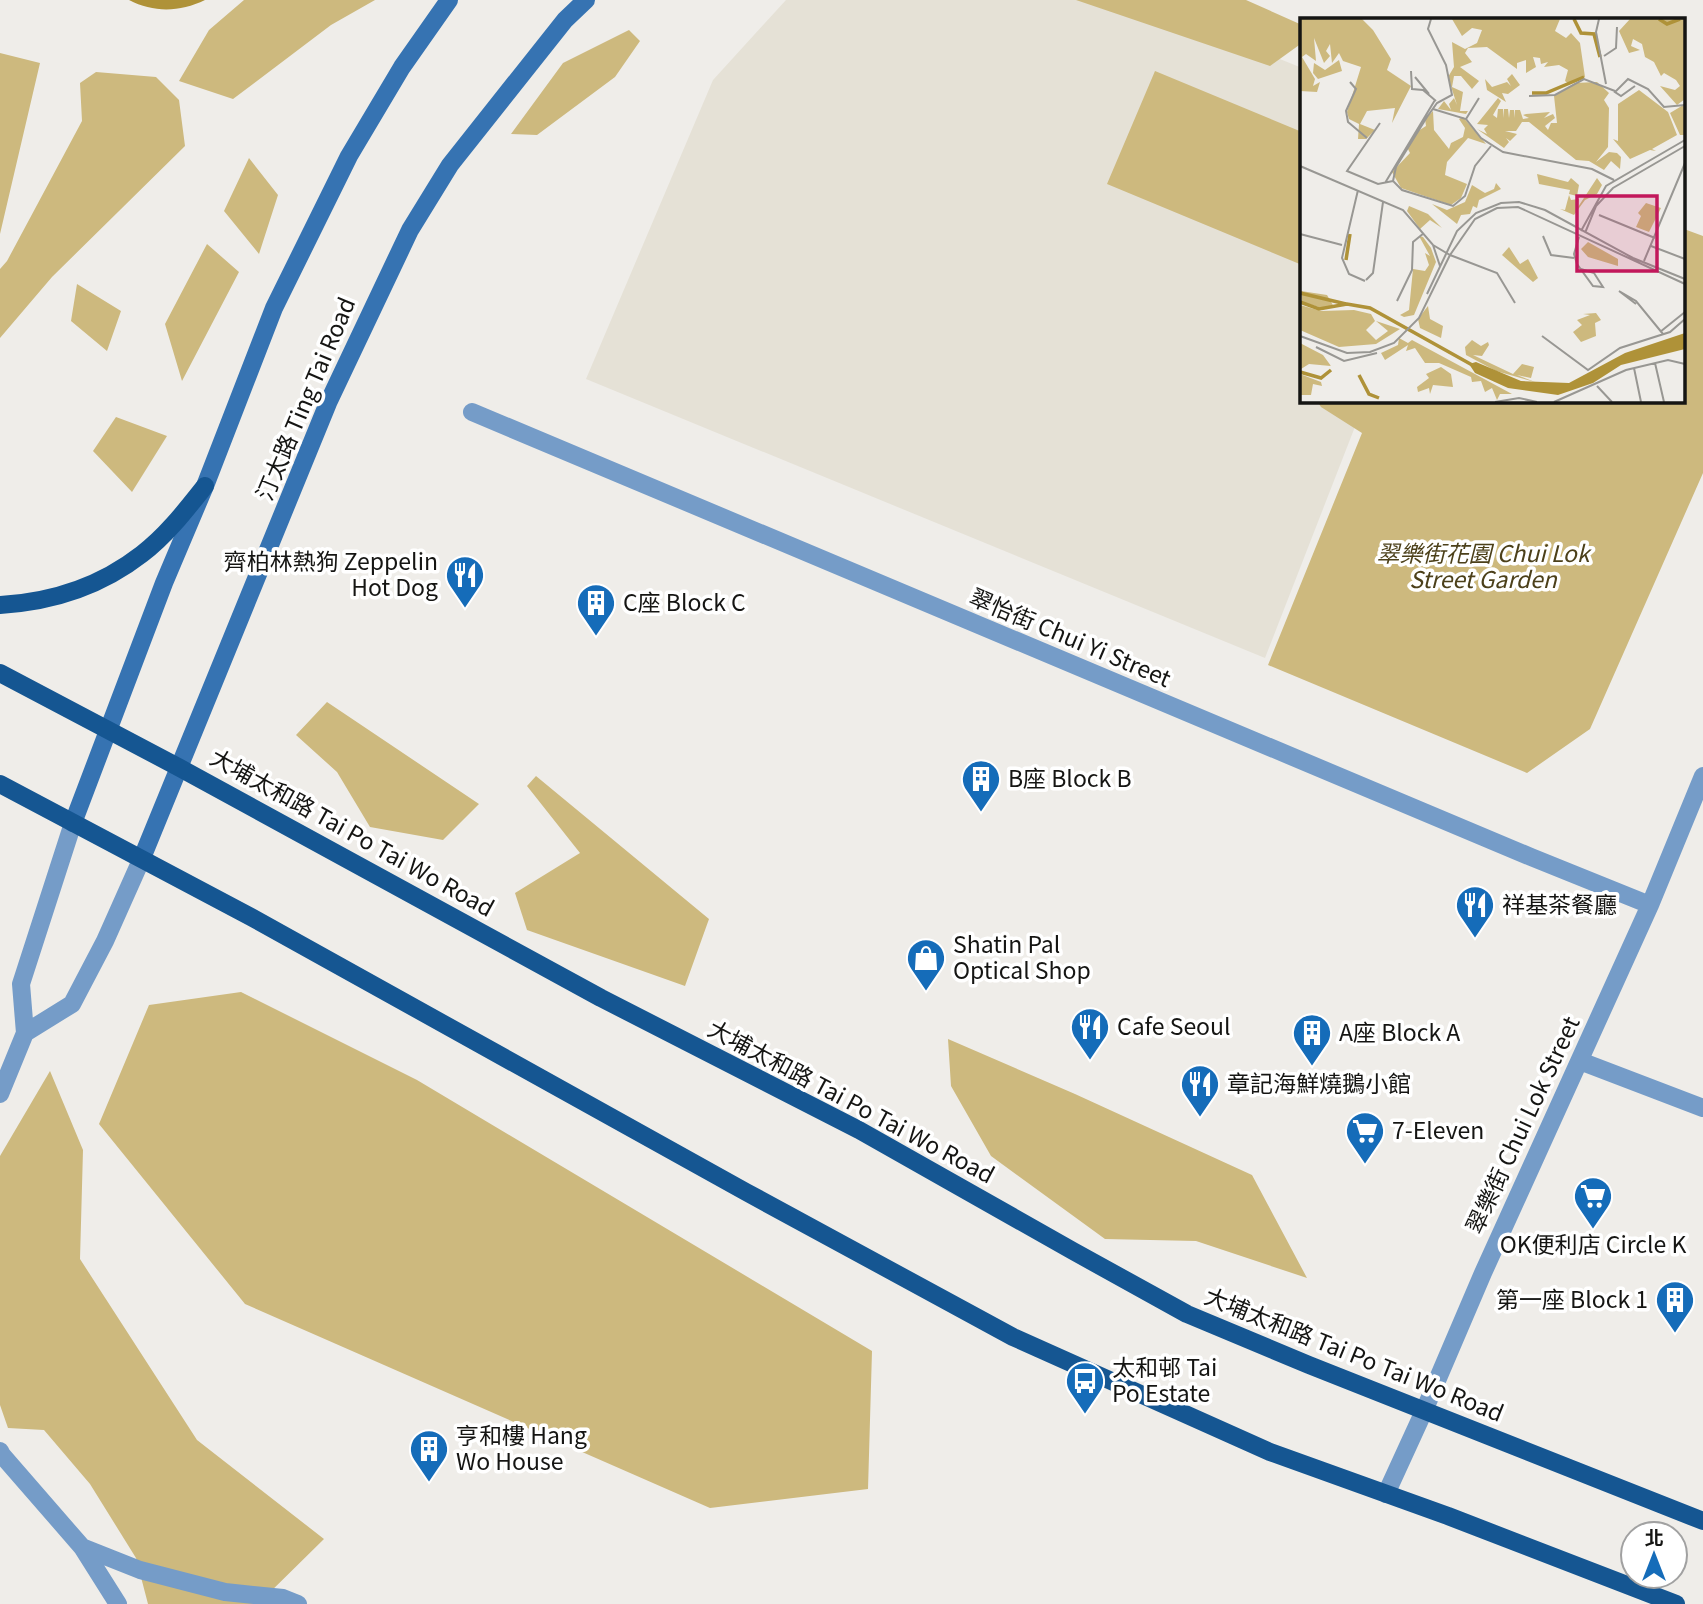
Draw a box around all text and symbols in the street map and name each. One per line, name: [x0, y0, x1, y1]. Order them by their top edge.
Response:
inset map: [1300, 18, 1686, 402]
street label: 汀太路 Ting Tai Road: [246, 291, 362, 505]
park label: 翠樂街花園 Chui Lok Street Garden: [1377, 535, 1593, 595]
place label: 齊柏林熱狗 Zeppelin Hot Dog: [224, 543, 438, 603]
restaurant icon: 齊柏林熱狗 Zeppelin Hot Dog: [444, 554, 486, 609]
street label: 翠怡街 Chui Yi Street: [965, 578, 1177, 694]
building icon: C座 Block C: [575, 582, 617, 637]
place label: C座 Block C: [623, 584, 746, 618]
street label: 大埔太和路 Tai Po Tai Wo Road: [205, 739, 501, 924]
building icon: B座 Block B: [960, 758, 1002, 813]
place label: B座 Block B: [1008, 760, 1132, 794]
restaurant icon: 祥基茶餐廳: [1454, 884, 1496, 939]
place label: 祥基茶餐廳: [1502, 886, 1617, 920]
place label: Shatin Pal Optical Shop: [953, 926, 1091, 986]
shop icon: Shatin Pal Optical Shop: [905, 937, 947, 992]
restaurant icon: Cafe Seoul: [1069, 1006, 1111, 1061]
place label: Cafe Seoul: [1117, 1008, 1231, 1042]
street label: 大埔太和路 Tai Po Tai Wo Road: [703, 1010, 1001, 1190]
street label: 翠樂街 Chui Lok Street: [1456, 1010, 1587, 1238]
building icon: A座 Block A: [1291, 1012, 1333, 1067]
place label: A座 Block A: [1339, 1014, 1460, 1048]
restaurant icon: 章記海鮮燒鵝小館: [1179, 1063, 1221, 1118]
place label: 章記海鮮燒鵝小館: [1227, 1065, 1411, 1099]
supermarket icon: 7-Eleven: [1344, 1110, 1386, 1165]
place label: 7-Eleven: [1392, 1112, 1484, 1146]
supermarket icon: OK便利店 Circle K: [1572, 1175, 1614, 1230]
place label: OK便利店 Circle K: [1500, 1226, 1686, 1260]
street label: 大埔太和路 Tai Po Tai Wo Road: [1200, 1277, 1509, 1429]
building icon: 第一座 Block 1: [1654, 1279, 1696, 1334]
place label: 第一座 Block 1: [1496, 1281, 1648, 1315]
place label: 太和邨 Tai Po Estate: [1112, 1349, 1217, 1409]
bus stop icon: 太和邨 Tai Po Estate: [1064, 1360, 1106, 1415]
place label: 亨和樓 Hang Wo House: [456, 1417, 587, 1477]
building icon: 亨和樓 Hang Wo House: [408, 1428, 450, 1483]
north arrow: [1619, 1520, 1689, 1590]
text: 北: [1644, 1523, 1664, 1550]

